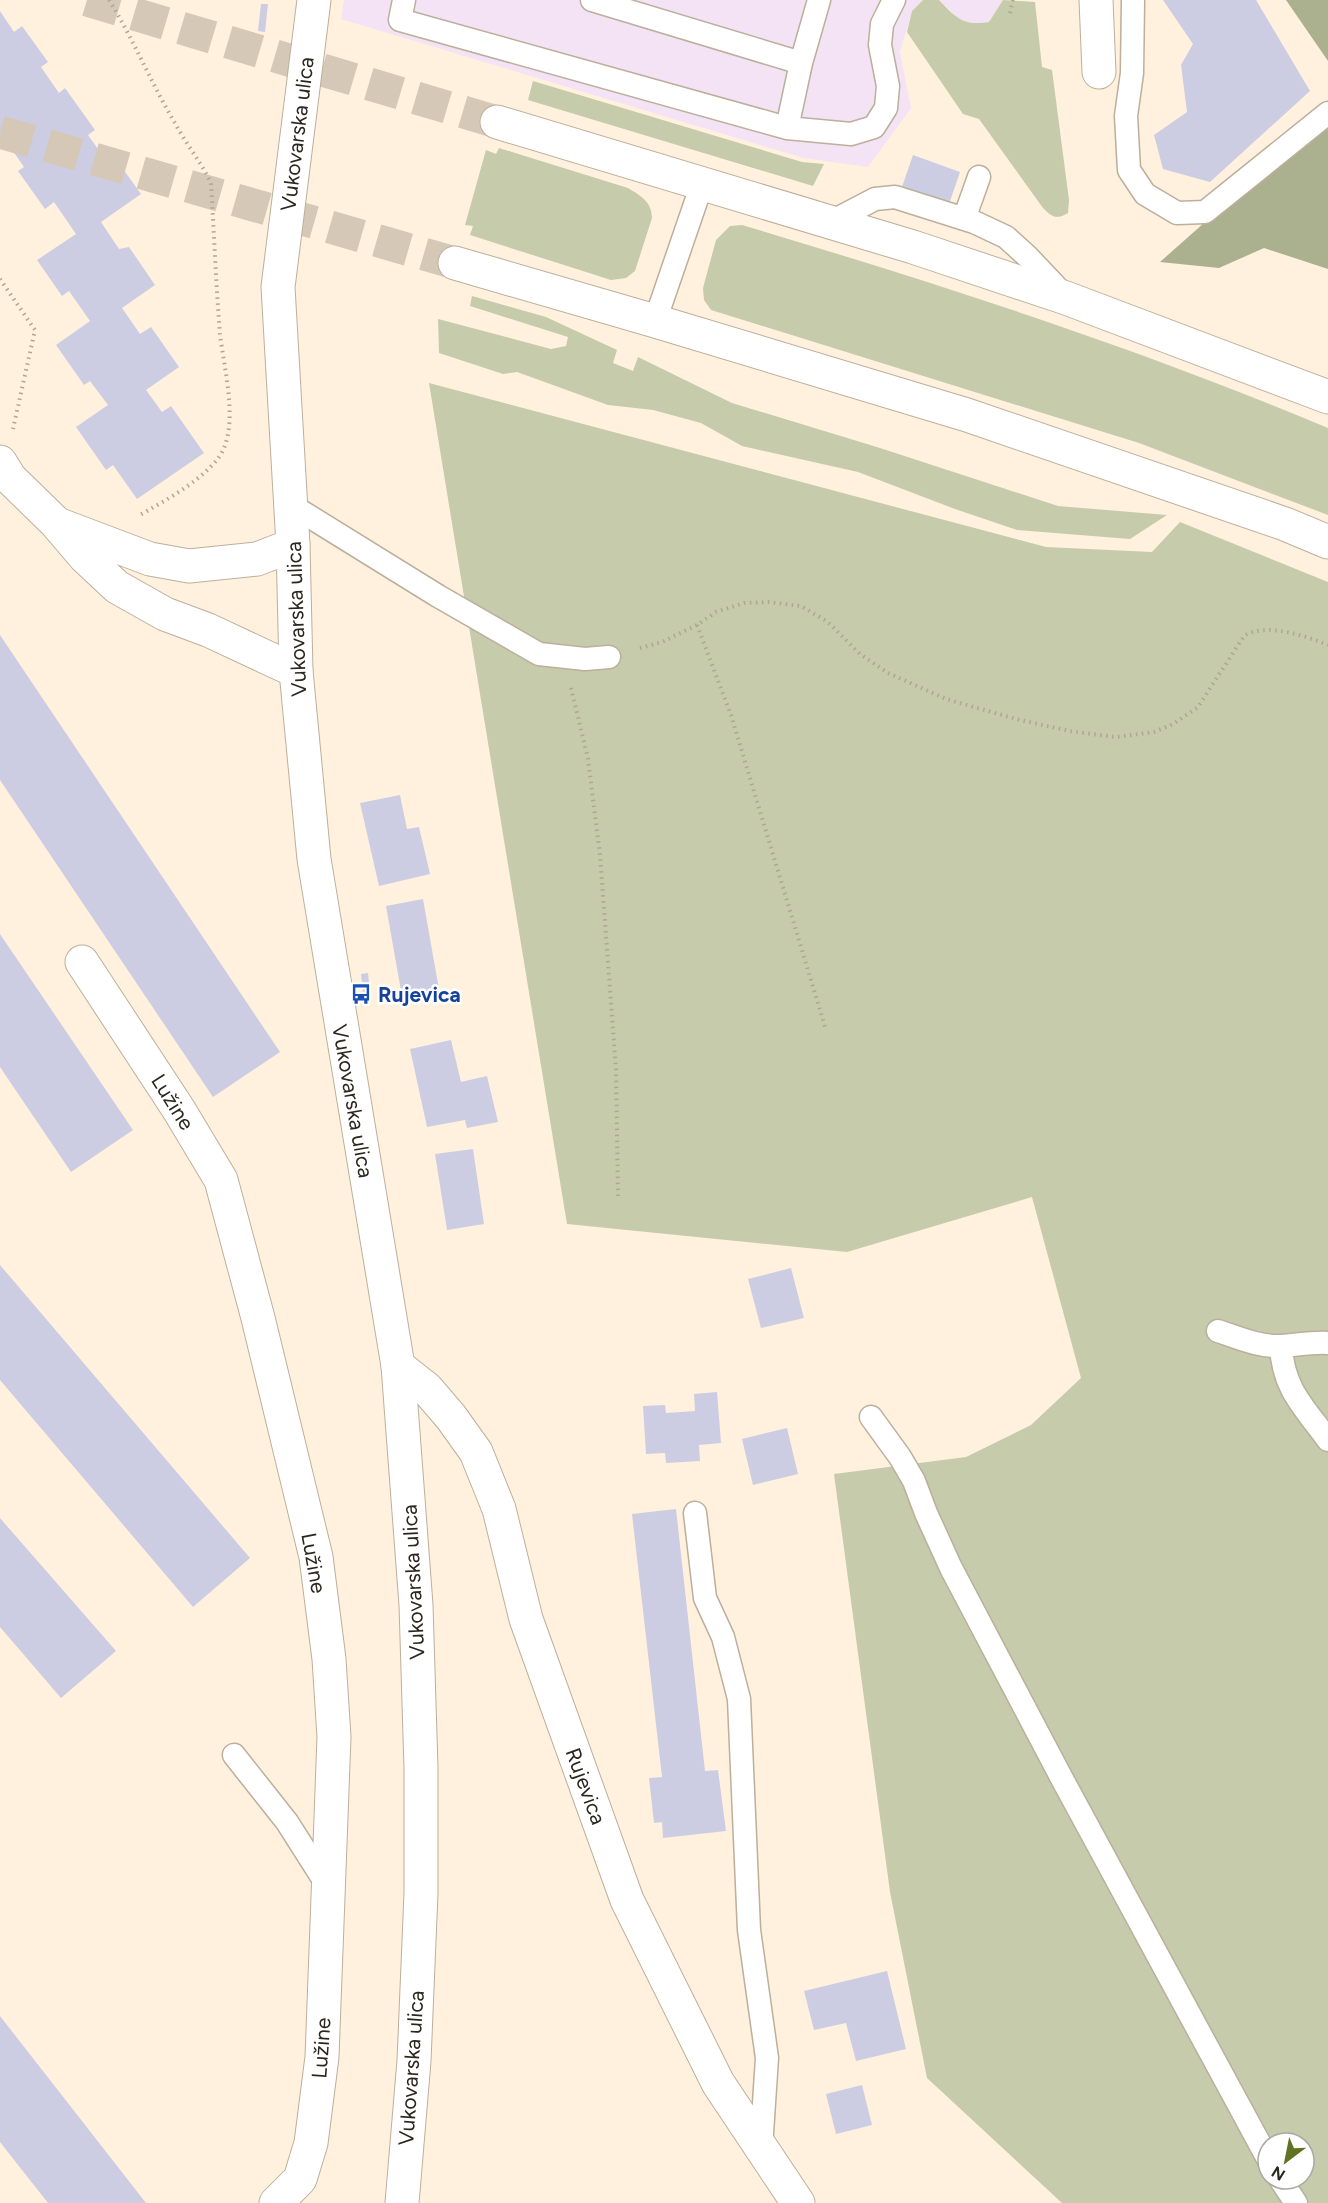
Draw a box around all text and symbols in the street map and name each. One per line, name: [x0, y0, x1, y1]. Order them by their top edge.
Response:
street label: Vukovarska ulica: [275, 55, 319, 213]
street label: Vukovarska ulica: [281, 541, 311, 697]
bus stop icon: Rujevica: [349, 982, 373, 1006]
place label: Rujevica: [378, 982, 461, 1007]
street label: Vukovarska ulica: [327, 1022, 379, 1180]
street label: Lužine: [146, 1070, 200, 1134]
street label: Vukovarska ulica: [396, 1504, 430, 1660]
street label: Lužine: [296, 1531, 332, 1595]
street label: Rujevica: [561, 1744, 611, 1828]
street label: Vukovarska ulica: [393, 1990, 429, 2146]
street label: Lužine: [306, 2017, 336, 2079]
north arrow: [1256, 2131, 1316, 2191]
text: N: [1268, 2162, 1289, 2185]

